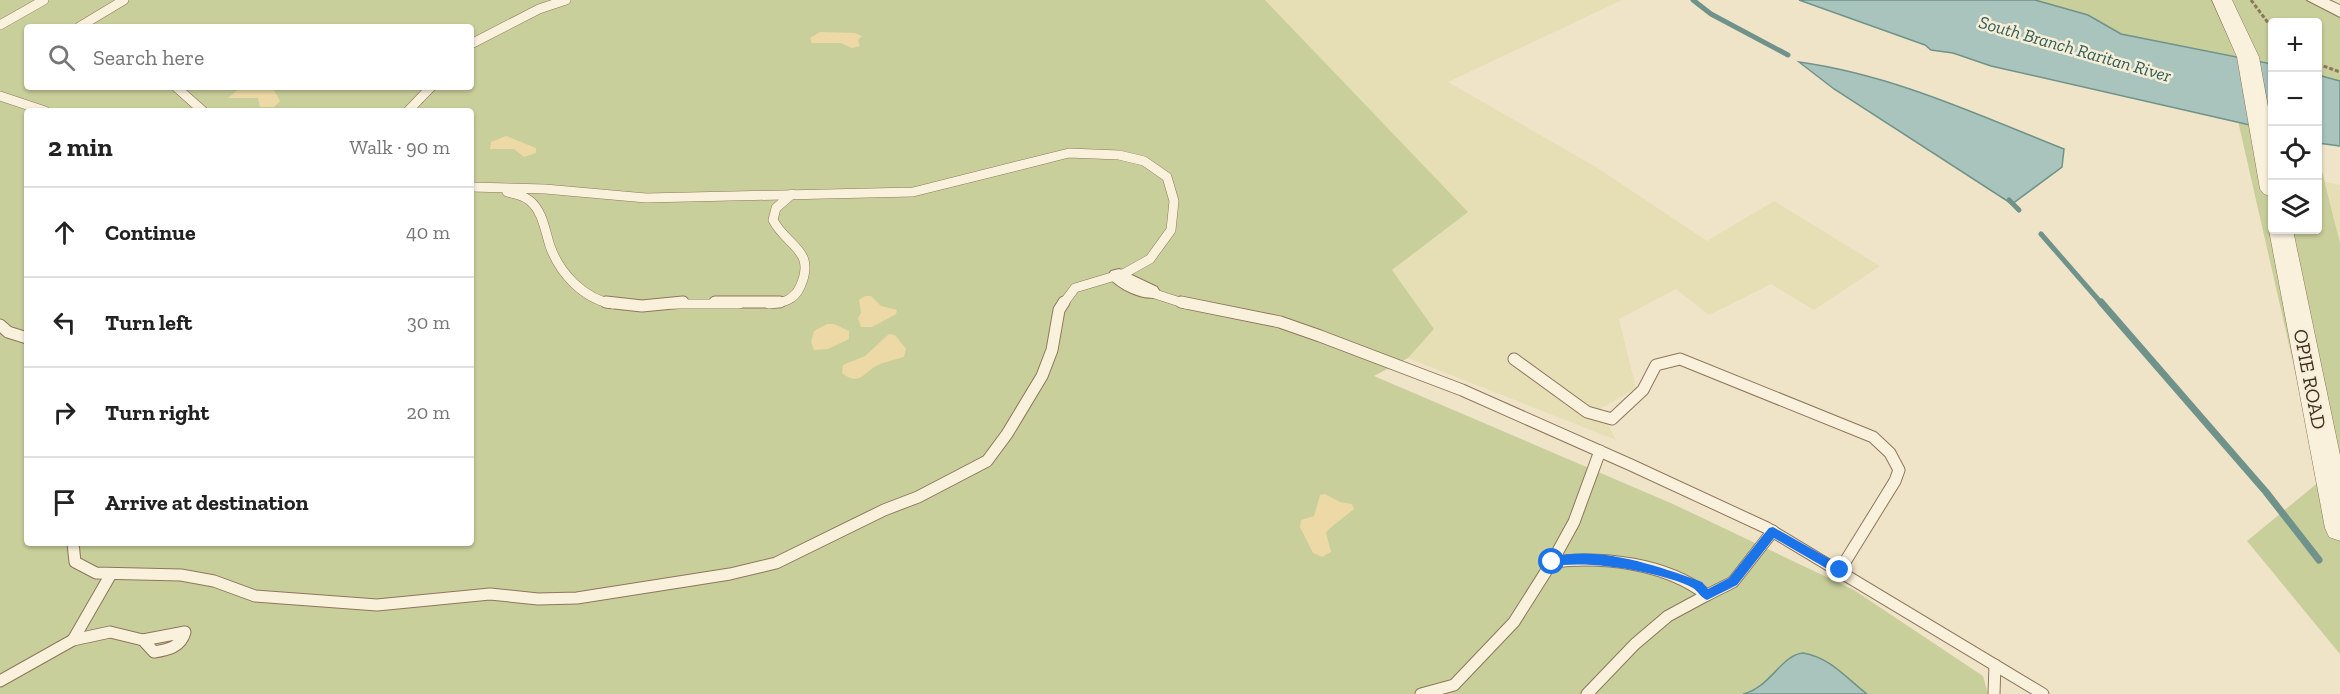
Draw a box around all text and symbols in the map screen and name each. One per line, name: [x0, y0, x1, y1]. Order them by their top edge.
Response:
water label: South Branch Raritan River: [1976, 11, 2174, 87]
map controls: [2268, 18, 2322, 234]
button: +: [2268, 18, 2322, 72]
search box: [24, 24, 474, 90]
icon: search: [45, 41, 78, 74]
text: Search here: [93, 44, 204, 71]
button: −: [2268, 72, 2322, 126]
button: locate: [2268, 126, 2322, 180]
text: 2 min: [48, 131, 113, 163]
text: Walk · 90 m: [349, 135, 450, 159]
button: layers: [2268, 180, 2322, 234]
icon: ahead: [48, 216, 81, 249]
text: Continue: [105, 219, 196, 246]
text: 40 m: [406, 220, 450, 244]
icon: left: [48, 306, 81, 339]
text: Turn left: [105, 309, 192, 336]
text: 30 m: [407, 310, 450, 334]
street label: OPIE ROAD: [2289, 327, 2331, 431]
icon: right: [48, 396, 81, 429]
text: Turn right: [105, 399, 209, 426]
text: 20 m: [406, 400, 450, 424]
icon: arrive: [48, 486, 81, 519]
text: Arrive at destination: [105, 489, 308, 516]
route start: [1538, 548, 1564, 574]
route end: [1826, 556, 1852, 582]

